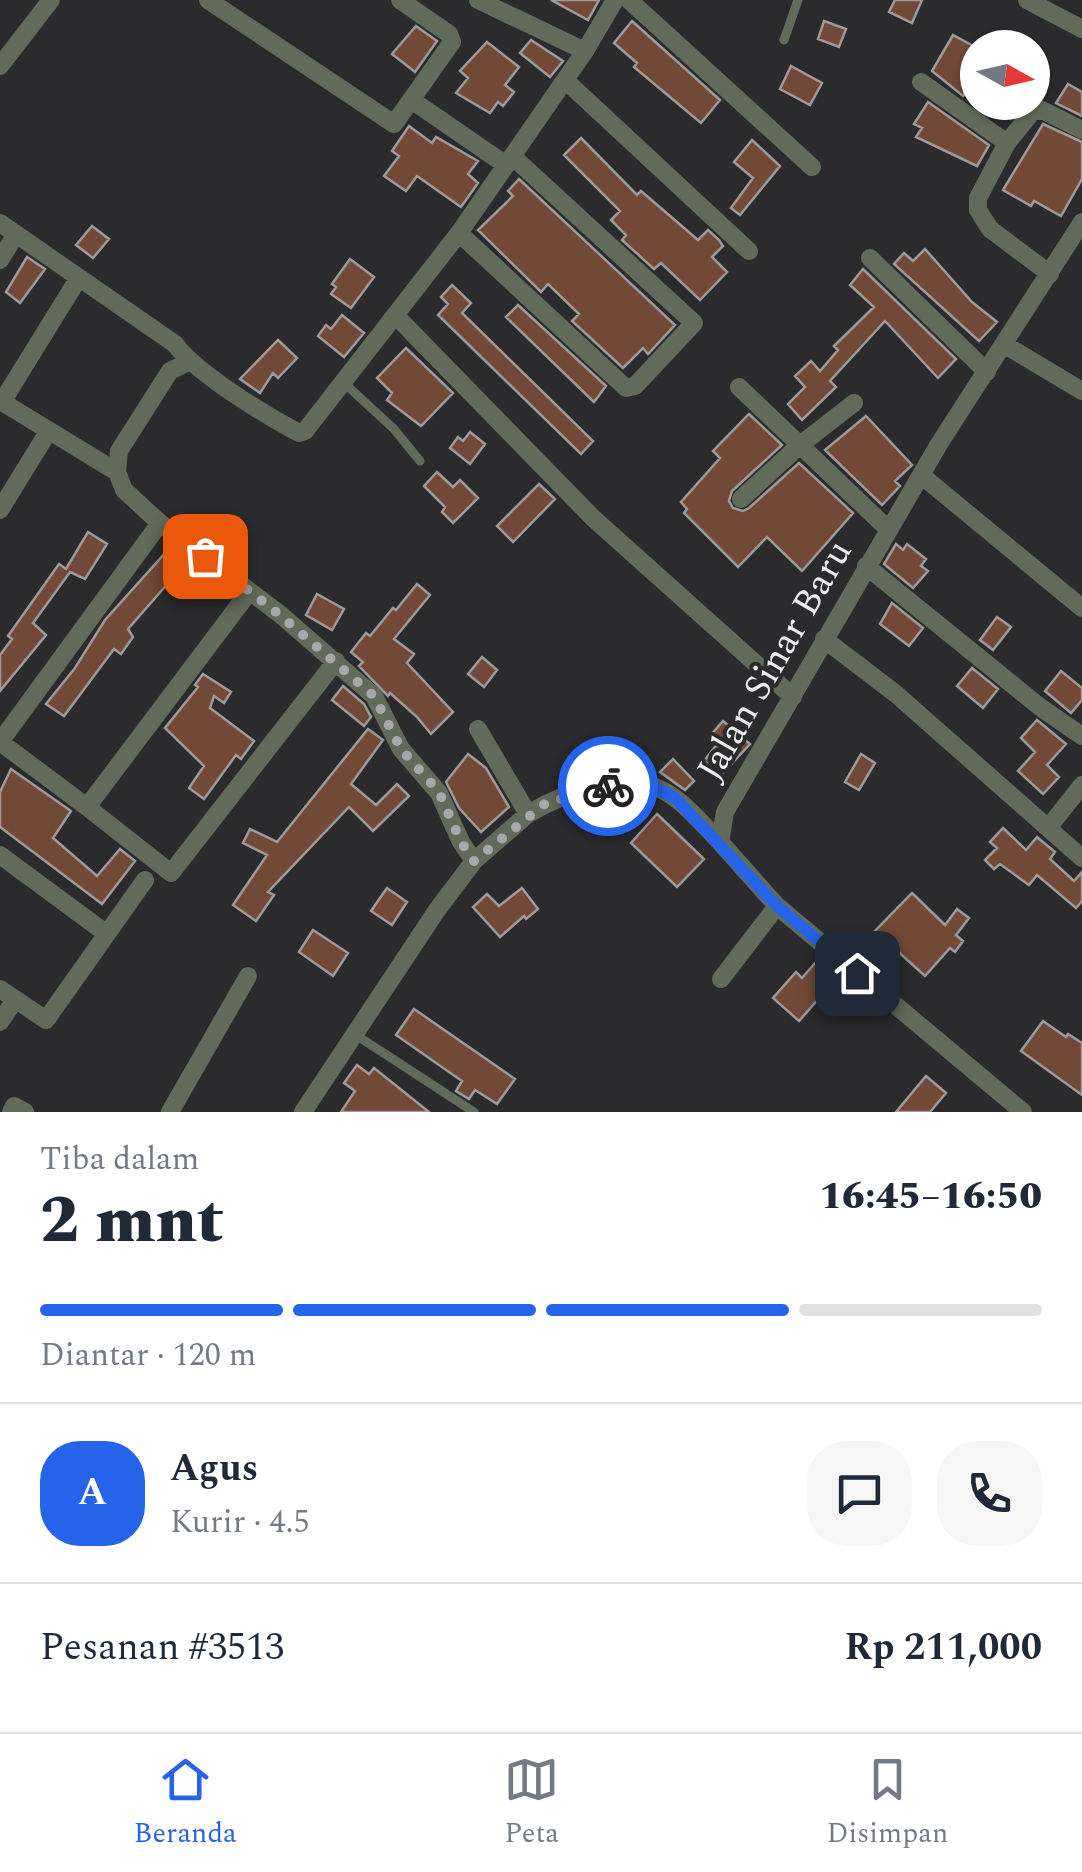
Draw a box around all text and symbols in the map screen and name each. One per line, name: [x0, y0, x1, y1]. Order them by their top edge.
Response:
north arrow: [960, 30, 1050, 120]
map controls: [960, 30, 1050, 120]
pin: [163, 514, 248, 599]
icon: bag: [178, 529, 233, 584]
street label: Jalan Sinar Baru: [682, 529, 868, 793]
courier: [558, 736, 658, 836]
icon: bike: [581, 759, 636, 814]
pin: [815, 931, 900, 1016]
icon: home: [830, 946, 885, 1001]
text: Tiba dalam: [40, 1135, 199, 1184]
text: 16:45–16:50: [819, 1168, 1042, 1226]
text: 2 mnt: [40, 1172, 224, 1271]
text: Diantar · 120 m: [40, 1331, 256, 1380]
text: Agus: [170, 1440, 258, 1498]
button: chat: [807, 1441, 912, 1546]
button: phone: [937, 1441, 1042, 1546]
text: A: [78, 1464, 107, 1522]
text: Kurir · 4.5: [170, 1498, 309, 1547]
text: Pesanan #3513: [40, 1619, 284, 1677]
text: Rp 211,000: [844, 1619, 1042, 1677]
tab: Beranda: [134, 1752, 237, 1855]
tab: Peta: [504, 1752, 559, 1855]
tab: Disimpan: [827, 1752, 948, 1855]

